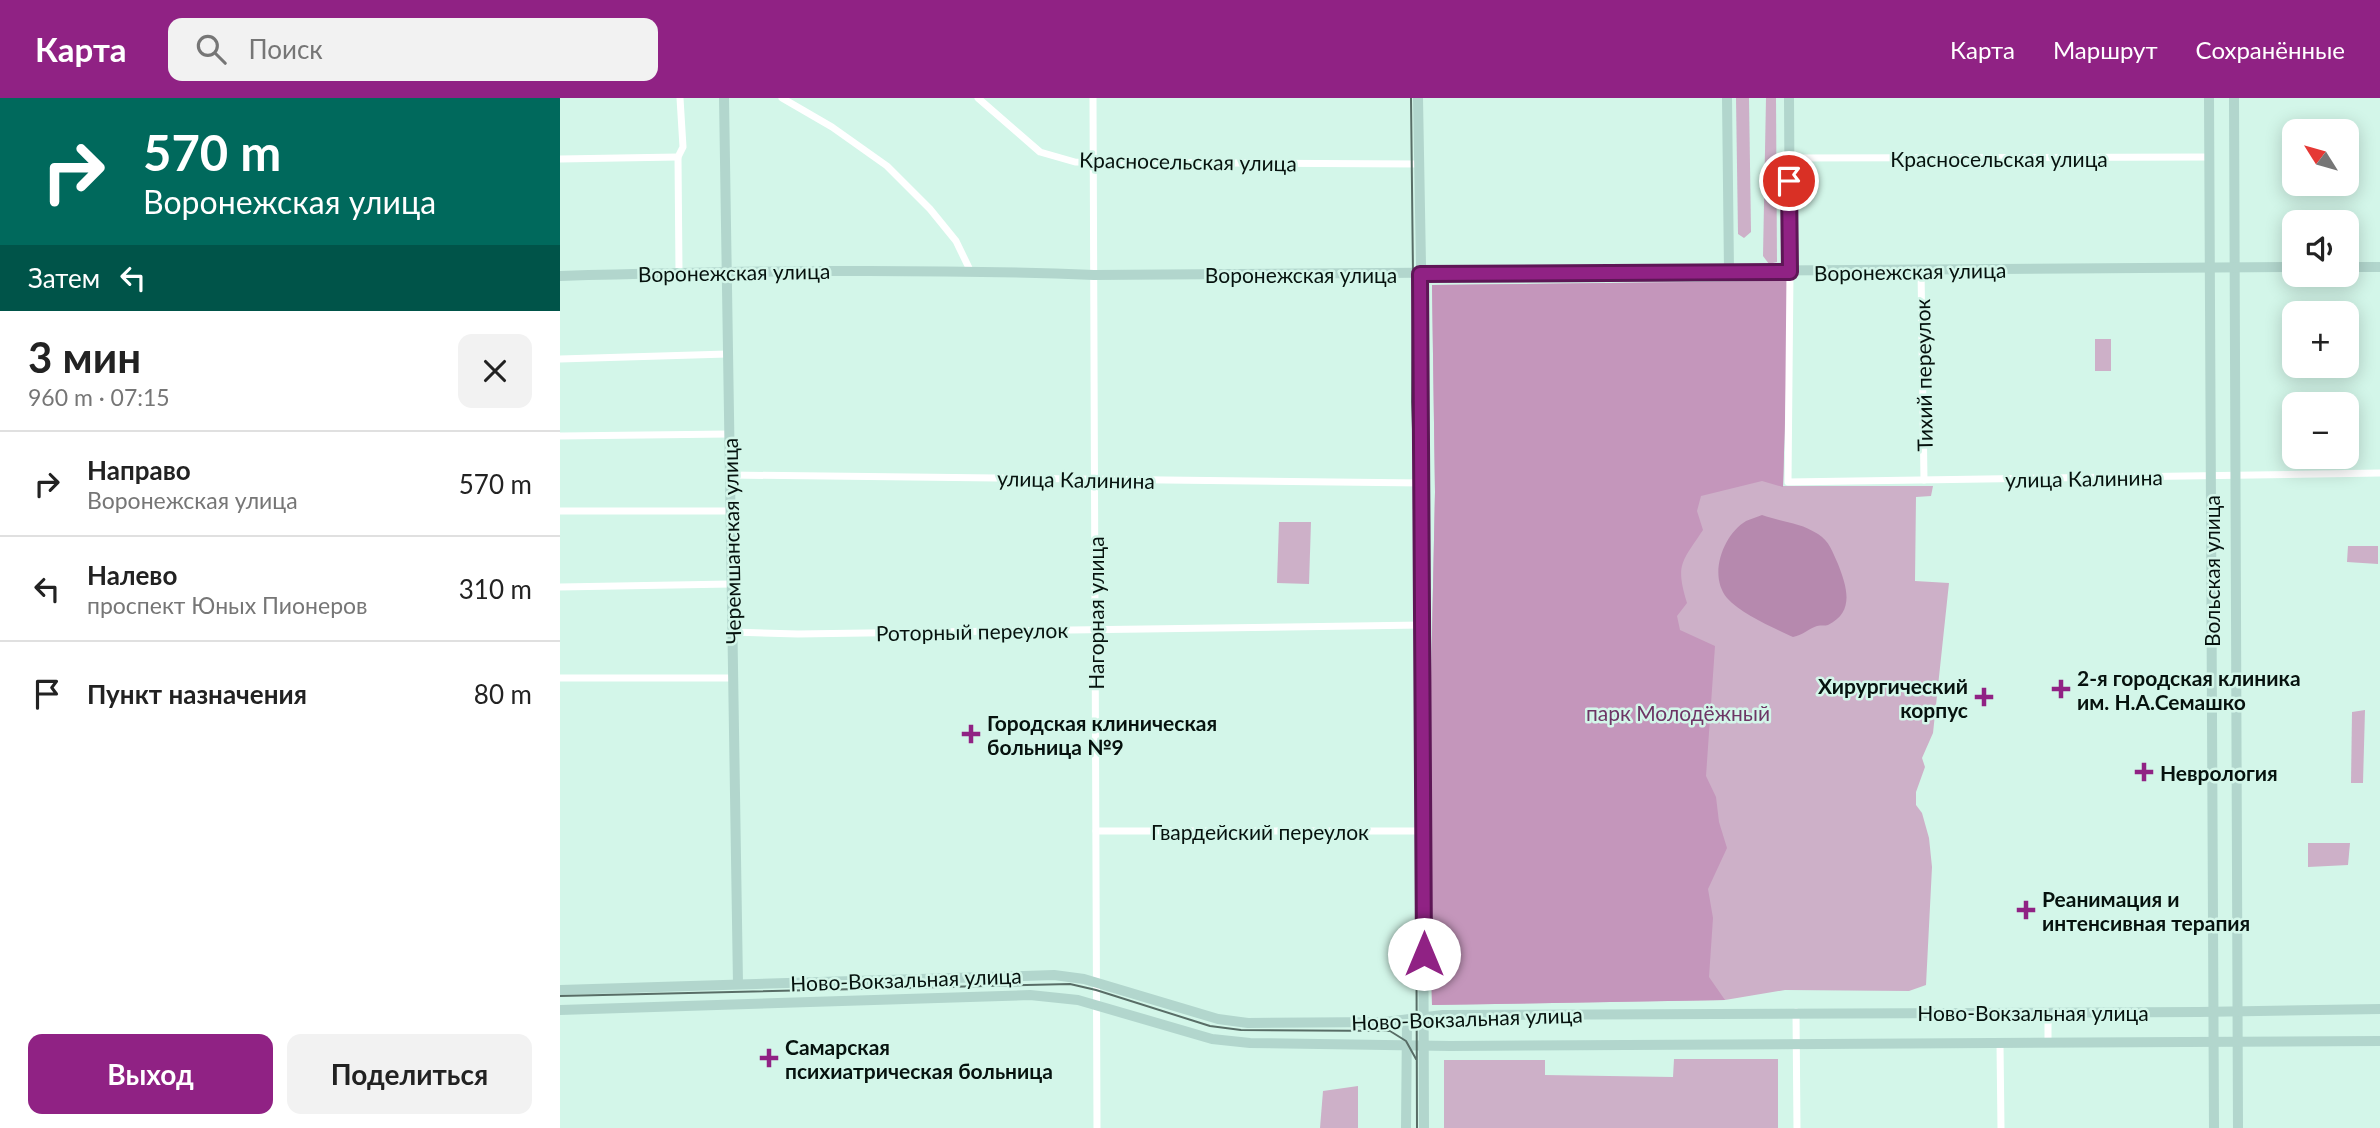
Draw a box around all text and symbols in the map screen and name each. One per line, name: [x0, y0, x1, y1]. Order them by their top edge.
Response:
search box: [168, 18, 658, 81]
text: Карта: [35, 29, 126, 69]
icon: search: [192, 30, 230, 68]
text: Поиск: [248, 33, 323, 65]
text: Карта: [1950, 35, 2015, 64]
text: Маршрут: [2053, 35, 2158, 64]
text: Сохранённые: [2196, 35, 2345, 64]
north arrow: [2282, 119, 2359, 196]
map controls: [2282, 119, 2359, 469]
text: 570 m: [143, 123, 281, 181]
icon: right: [28, 126, 119, 217]
street label: Красносельская улица: [1890, 146, 2108, 171]
street label: Красносельская улица: [1079, 147, 1297, 175]
pin: [1759, 151, 1819, 211]
icon: arrive: [1770, 162, 1808, 200]
text: Воронежская улица: [143, 182, 436, 221]
button: sound: [2282, 210, 2359, 287]
street label: Воронежская улица: [1814, 257, 2006, 285]
street label: Воронежская улица: [638, 258, 830, 286]
icon: left: [114, 259, 152, 297]
text: Затем: [28, 262, 100, 294]
street label: Воронежская улица: [1205, 262, 1397, 287]
street label: Тихий переулок: [1909, 298, 1937, 452]
button: +: [2282, 301, 2359, 378]
text: 3 мин: [28, 332, 141, 382]
button: close: [458, 334, 532, 408]
text: 960 m · 07:15: [28, 383, 170, 411]
button: −: [2282, 392, 2359, 469]
street label: Черемшанская улица: [717, 438, 745, 644]
text: Направо: [87, 454, 191, 486]
street label: улица Калинина: [2005, 464, 2163, 492]
icon: right: [28, 465, 66, 503]
street label: улица Калинина: [997, 465, 1155, 493]
text: 570 m: [459, 468, 532, 500]
text: Воронежская улица: [87, 486, 298, 514]
street label: Вольская улица: [2199, 495, 2224, 647]
street label: Нагорная улица: [1083, 536, 1108, 690]
text: Налево: [87, 559, 177, 591]
icon: left: [28, 570, 66, 608]
text: 310 m: [459, 573, 532, 605]
text: проспект Юных Пионеров: [87, 591, 367, 619]
street label: Роторный переулок: [876, 617, 1068, 645]
place label: 2-я городская клиника им. Н.А.Семашко: [2077, 665, 2301, 714]
place label: Хирургический корпус: [1818, 673, 1968, 722]
icon: arrive: [28, 675, 66, 713]
text: Пункт назначения: [87, 678, 307, 710]
text: 80 m: [474, 678, 532, 710]
marker: 2-я городская клиника им. Н.А.Семашко: [2051, 679, 2071, 699]
marker: Хирургический корпус: [1974, 687, 1994, 707]
park label: парк Молодёжный: [1586, 700, 1770, 725]
place label: Городская клиническая больница №9: [987, 710, 1217, 759]
marker: Городская клиническая больница №9: [961, 724, 981, 744]
place label: Неврология: [2160, 760, 2278, 785]
marker: Неврология: [2134, 762, 2154, 782]
street label: Гвардейский переулок: [1151, 819, 1369, 844]
place label: Реанимация и интенсивная терапия: [2042, 886, 2250, 935]
marker: Реанимация и интенсивная терапия: [2016, 900, 2036, 920]
position arrow: [1387, 917, 1461, 991]
street label: Ново-Вокзальная улица: [790, 962, 1022, 996]
street label: Ново-Вокзальная улица: [1917, 1000, 2149, 1025]
street label: Ново-Вокзальная улица: [1351, 1001, 1583, 1035]
button: Выход: [28, 1034, 273, 1114]
button: Поделиться: [287, 1034, 532, 1114]
place label: Самарская психиатрическая больница: [785, 1034, 1053, 1083]
marker: Самарская психиатрическая больница: [759, 1048, 779, 1068]

